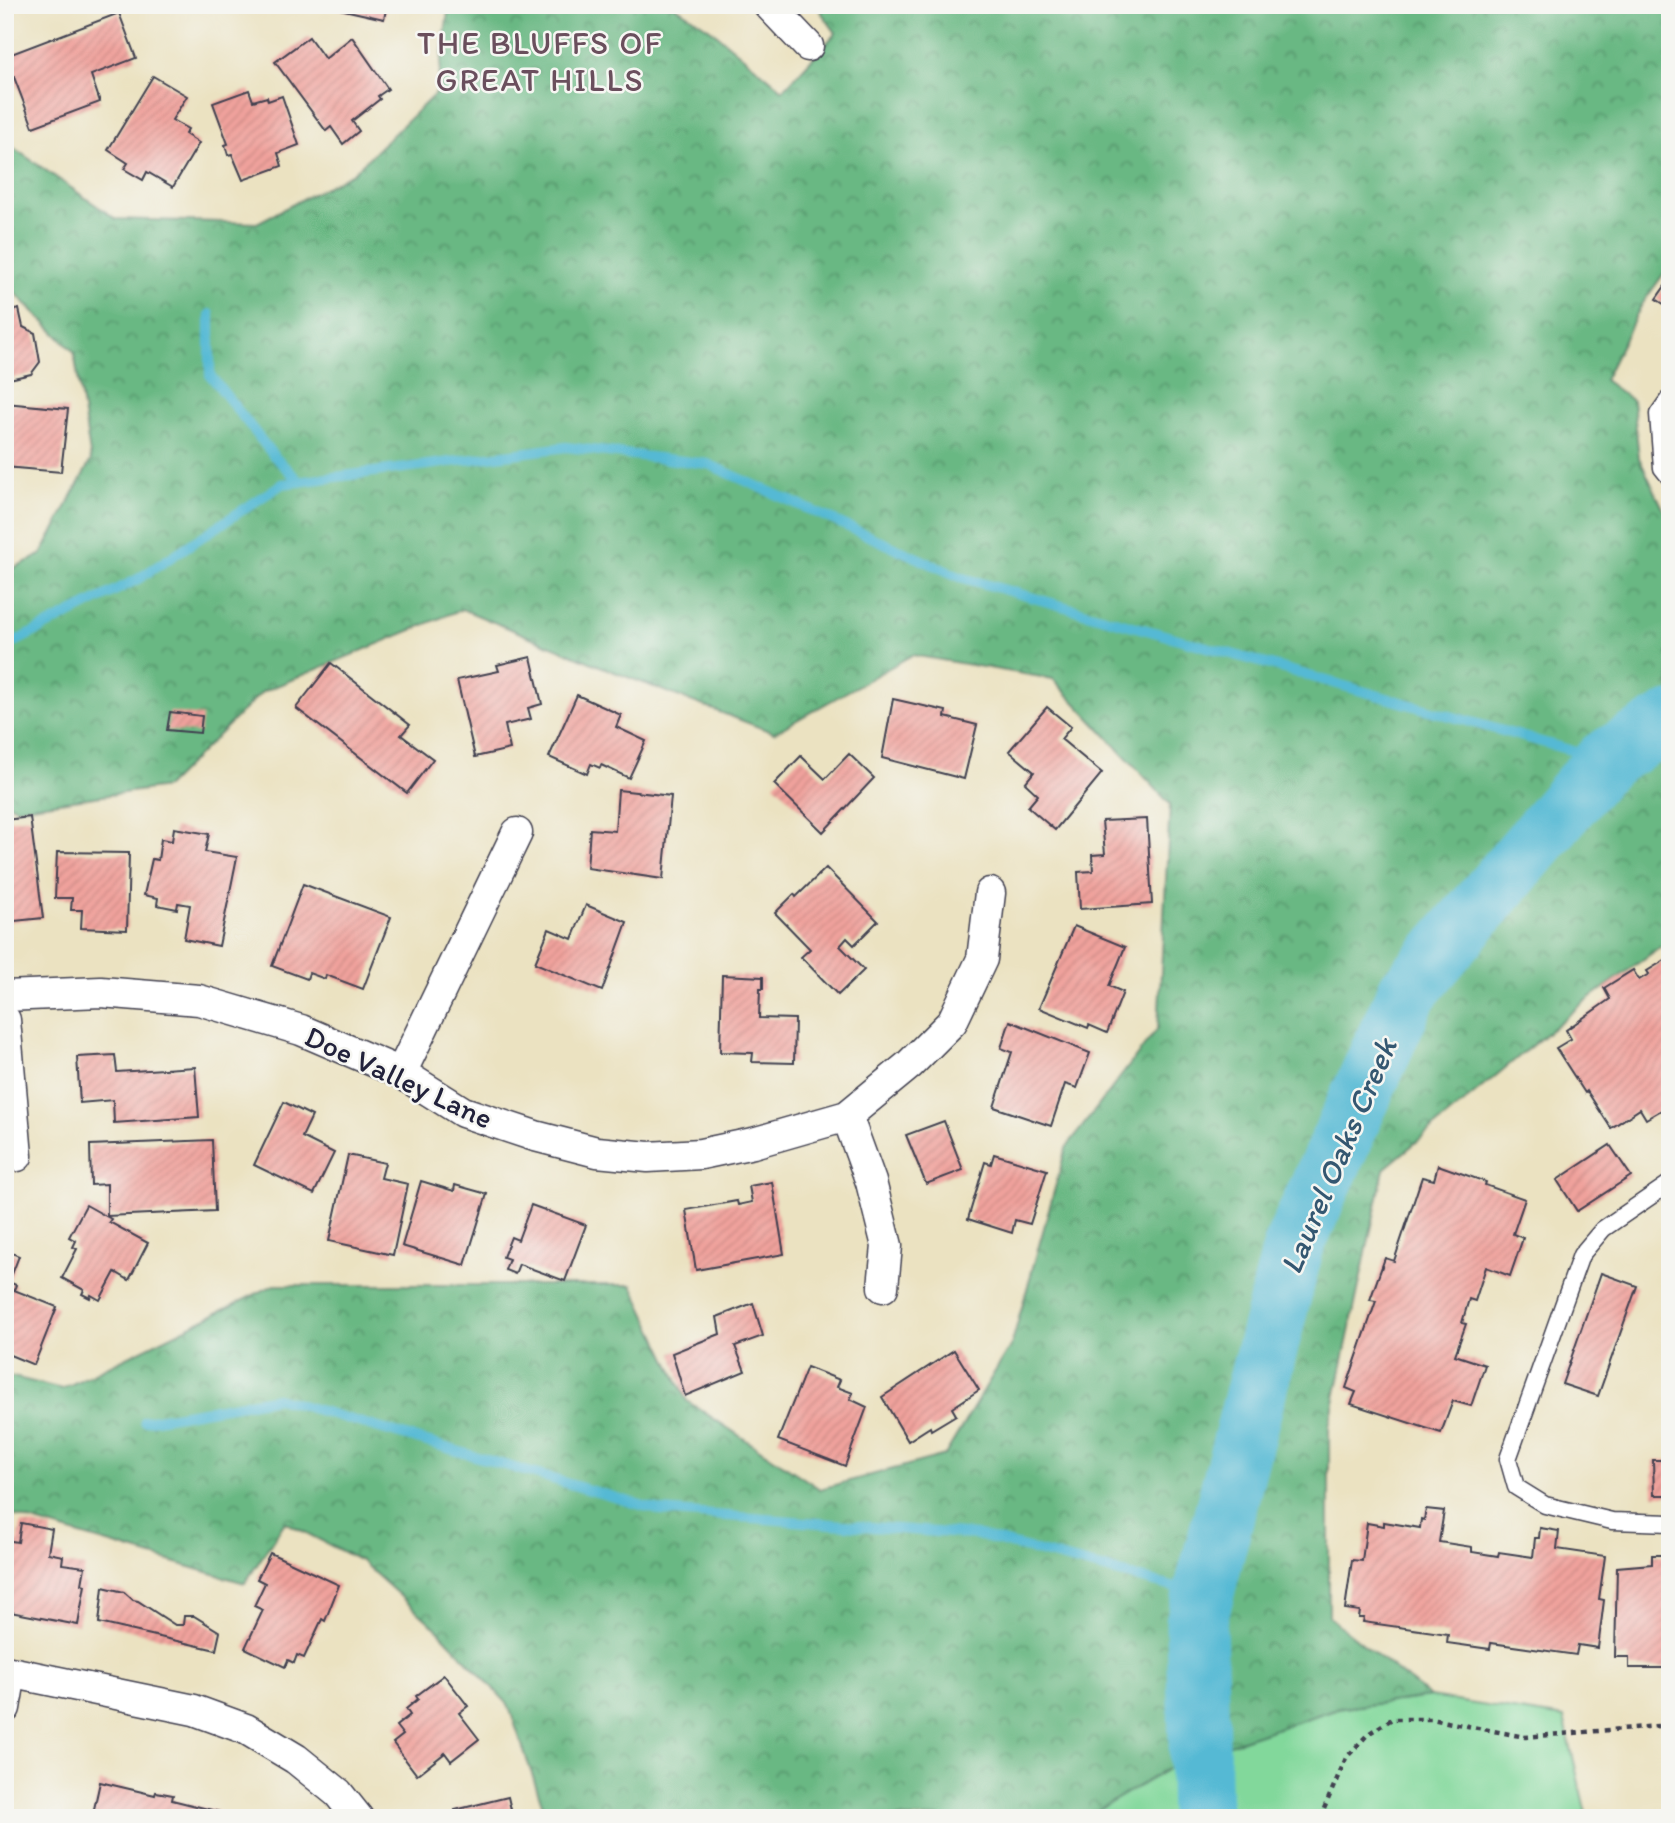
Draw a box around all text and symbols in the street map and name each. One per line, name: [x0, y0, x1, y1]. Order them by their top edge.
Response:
district label: THE BLUFFS OF GREAT HILLS: [417, 24, 663, 99]
street label: Doe Valley Lane: [299, 1017, 499, 1137]
water label: Laurel Oaks Creek: [1271, 1031, 1405, 1279]

